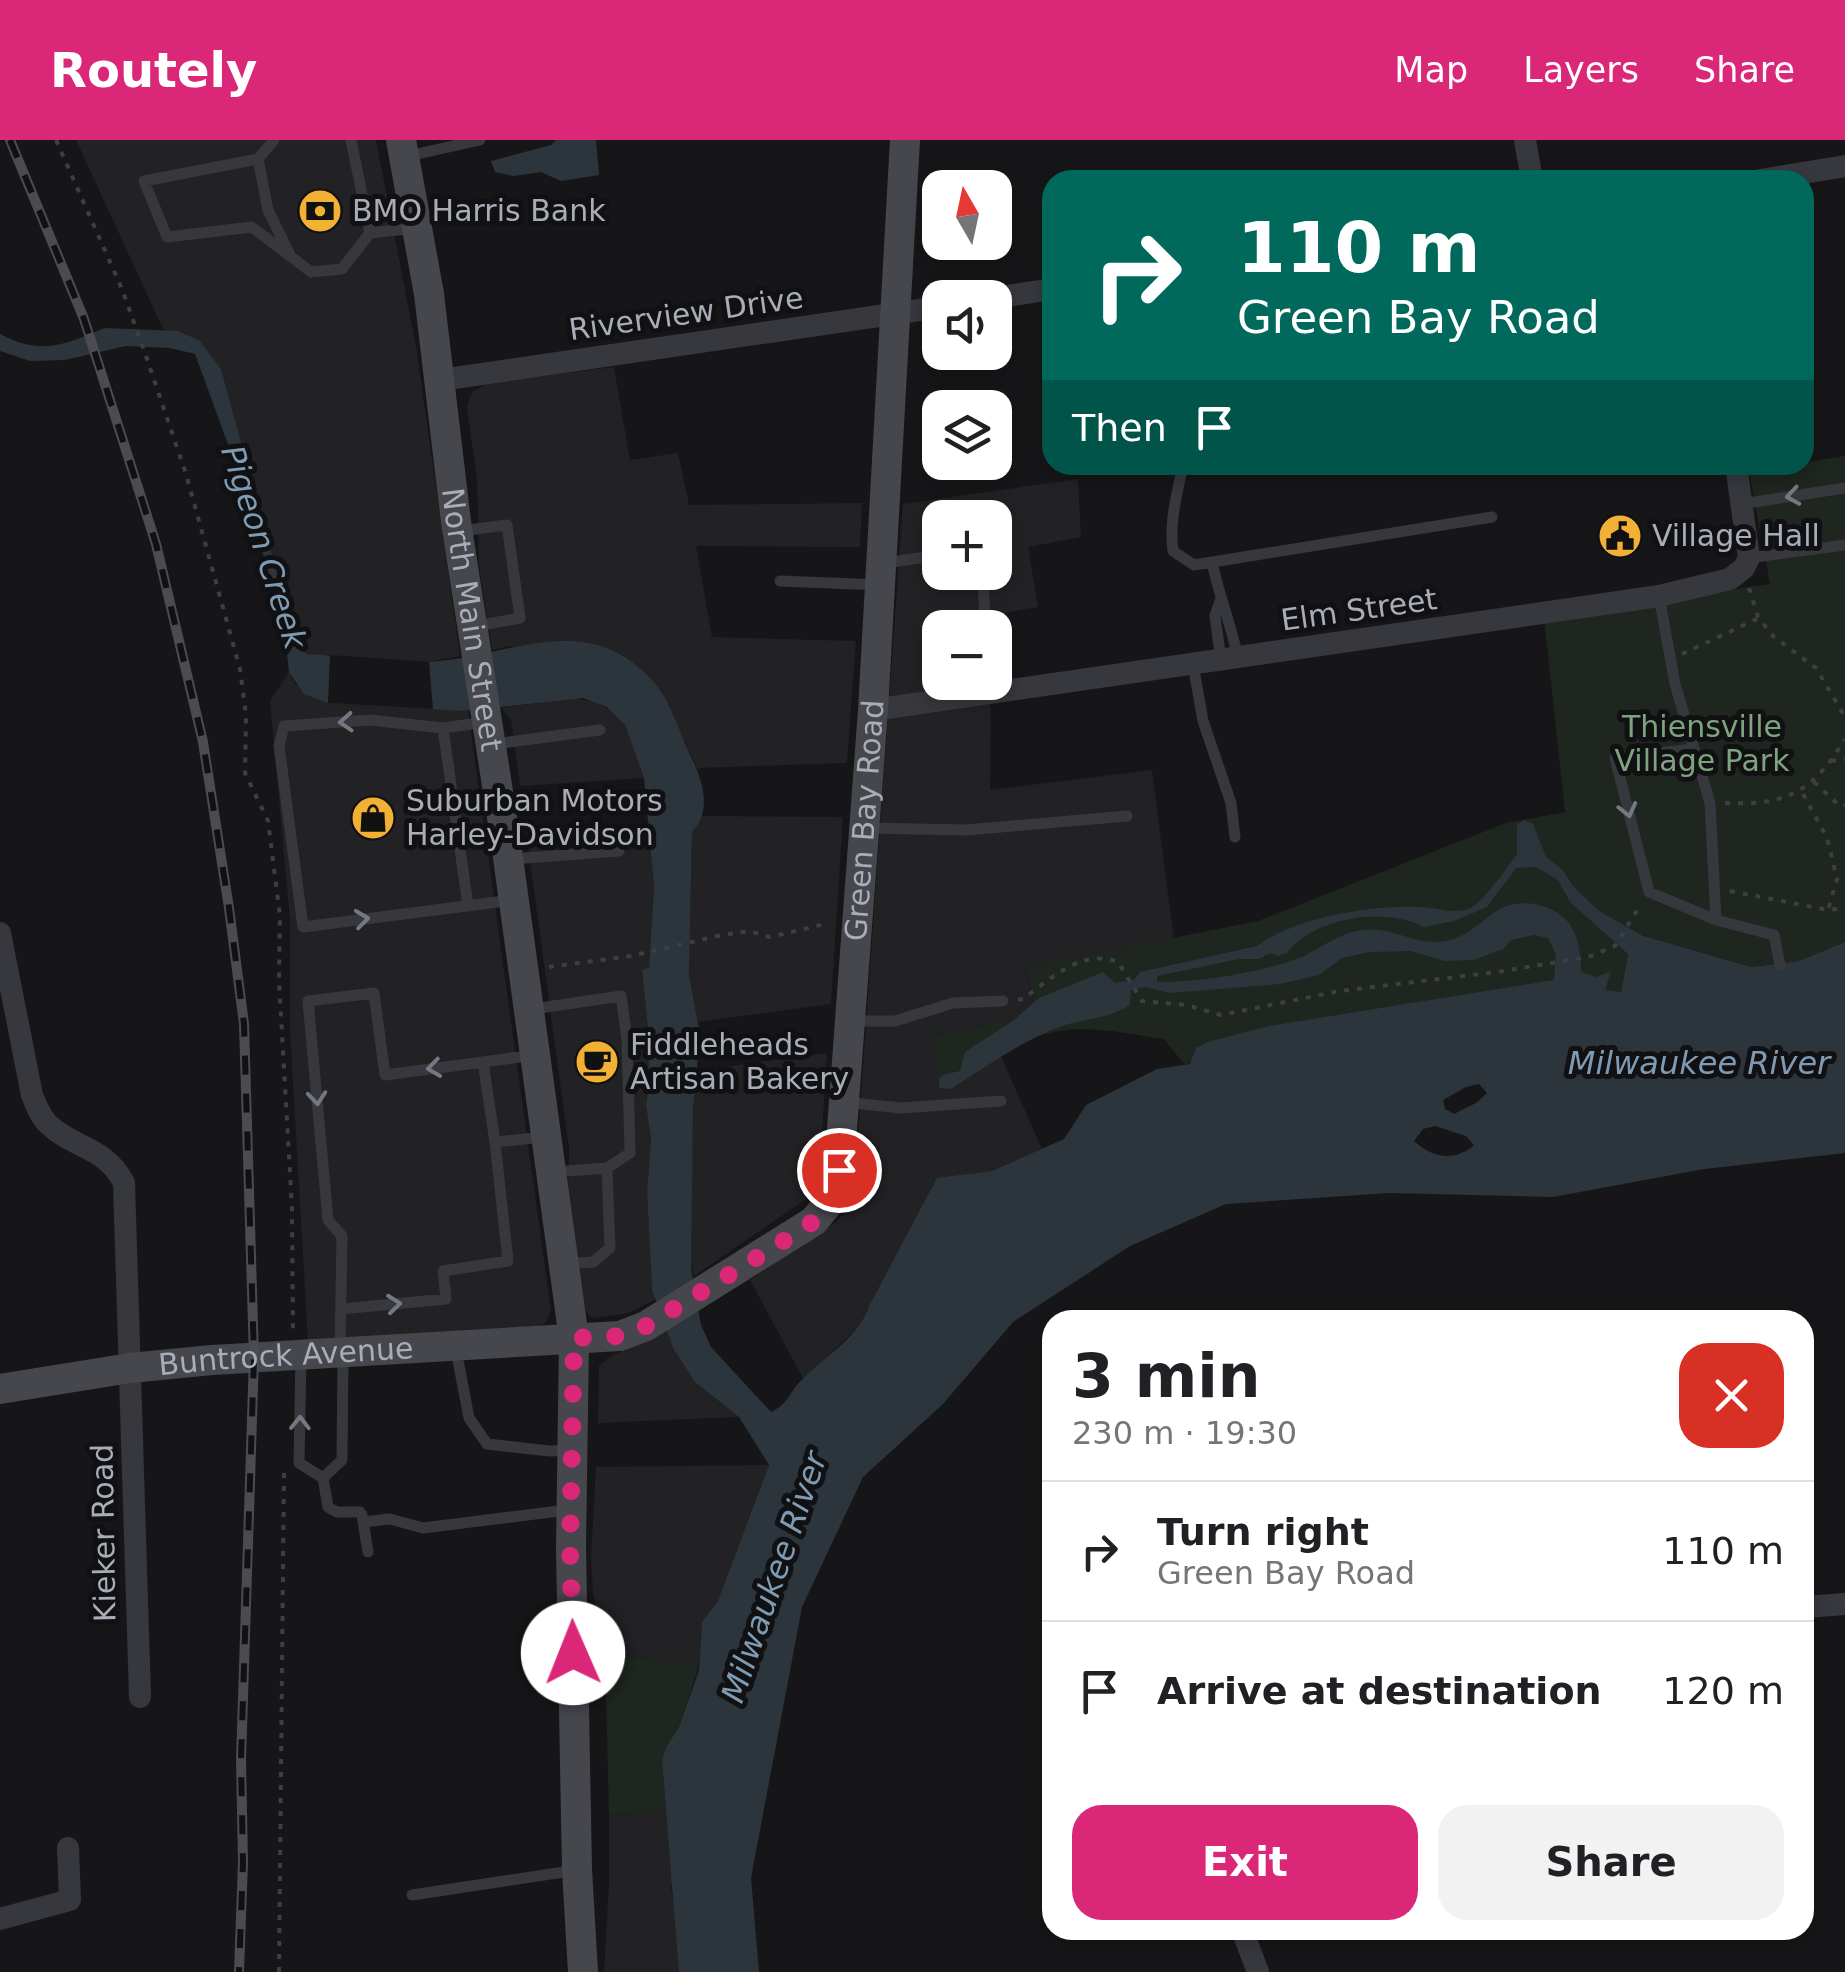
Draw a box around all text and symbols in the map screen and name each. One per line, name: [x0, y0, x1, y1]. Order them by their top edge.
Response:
text: Routely: [50, 42, 257, 98]
text: Map: [1394, 50, 1468, 90]
text: Layers: [1523, 50, 1639, 90]
text: Share: [1694, 50, 1795, 90]
north arrow: [922, 170, 1012, 260]
map controls: [922, 170, 1012, 700]
bank icon: BMO Harris Bank: [297, 188, 343, 234]
place label: BMO Harris Bank: [352, 193, 606, 228]
text: 110 m: [1237, 207, 1480, 289]
icon: right: [1072, 210, 1202, 340]
street label: Riverview Drive: [566, 280, 805, 347]
button: sound: [922, 280, 1012, 370]
text: Green Bay Road: [1237, 291, 1600, 344]
button: layers: [922, 390, 1012, 480]
icon: arrive: [1187, 400, 1242, 455]
text: Then: [1072, 406, 1167, 450]
water label: Pigeon Creek: [213, 440, 315, 655]
one-way arrow: [1784, 485, 1801, 506]
street label: North Main Street: [435, 486, 510, 754]
button: +: [922, 500, 1012, 590]
public building icon: Village Hall: [1597, 513, 1643, 559]
place label: Village Hall: [1652, 518, 1820, 553]
street label: Elm Street: [1279, 581, 1439, 638]
button: −: [922, 610, 1012, 700]
street label: Green Bay Road: [838, 699, 891, 942]
park label: Thiensville Village Park: [1614, 709, 1790, 778]
one-way arrow: [337, 710, 353, 732]
place label: Suburban Motors Harley-Davidson: [406, 783, 663, 852]
shop icon: Suburban Motors Harley-Davidson: [350, 795, 396, 841]
one-way arrow: [1616, 801, 1637, 818]
one-way arrow: [354, 910, 370, 931]
place label: Fiddleheads Artisan Bakery: [630, 1027, 849, 1096]
cafe icon: Fiddleheads Artisan Bakery: [574, 1039, 620, 1085]
water label: Milwaukee River: [1568, 1044, 1832, 1082]
one-way arrow: [426, 1057, 443, 1078]
one-way arrow: [305, 1091, 327, 1107]
pin: [797, 1128, 882, 1213]
icon: arrive: [812, 1143, 867, 1198]
one-way arrow: [386, 1293, 402, 1315]
street label: Buntrock Avenue: [157, 1330, 414, 1382]
text: 3 min: [1072, 1341, 1260, 1411]
button: close: [1679, 1343, 1784, 1448]
one-way arrow: [289, 1414, 311, 1430]
text: 230 m · 19:30: [1072, 1414, 1297, 1452]
street label: Kieker Road: [84, 1444, 123, 1622]
water label: Milwaukee River: [713, 1445, 835, 1707]
text: Turn right: [1157, 1510, 1369, 1554]
icon: right: [1072, 1524, 1127, 1579]
text: 110 m: [1662, 1529, 1784, 1573]
text: Green Bay Road: [1157, 1554, 1415, 1592]
position arrow: [521, 1601, 625, 1705]
icon: arrive: [1072, 1664, 1127, 1719]
text: Arrive at destination: [1157, 1669, 1602, 1713]
text: 120 m: [1662, 1669, 1784, 1713]
button: Exit: [1072, 1805, 1418, 1920]
button: Share: [1438, 1805, 1784, 1920]

